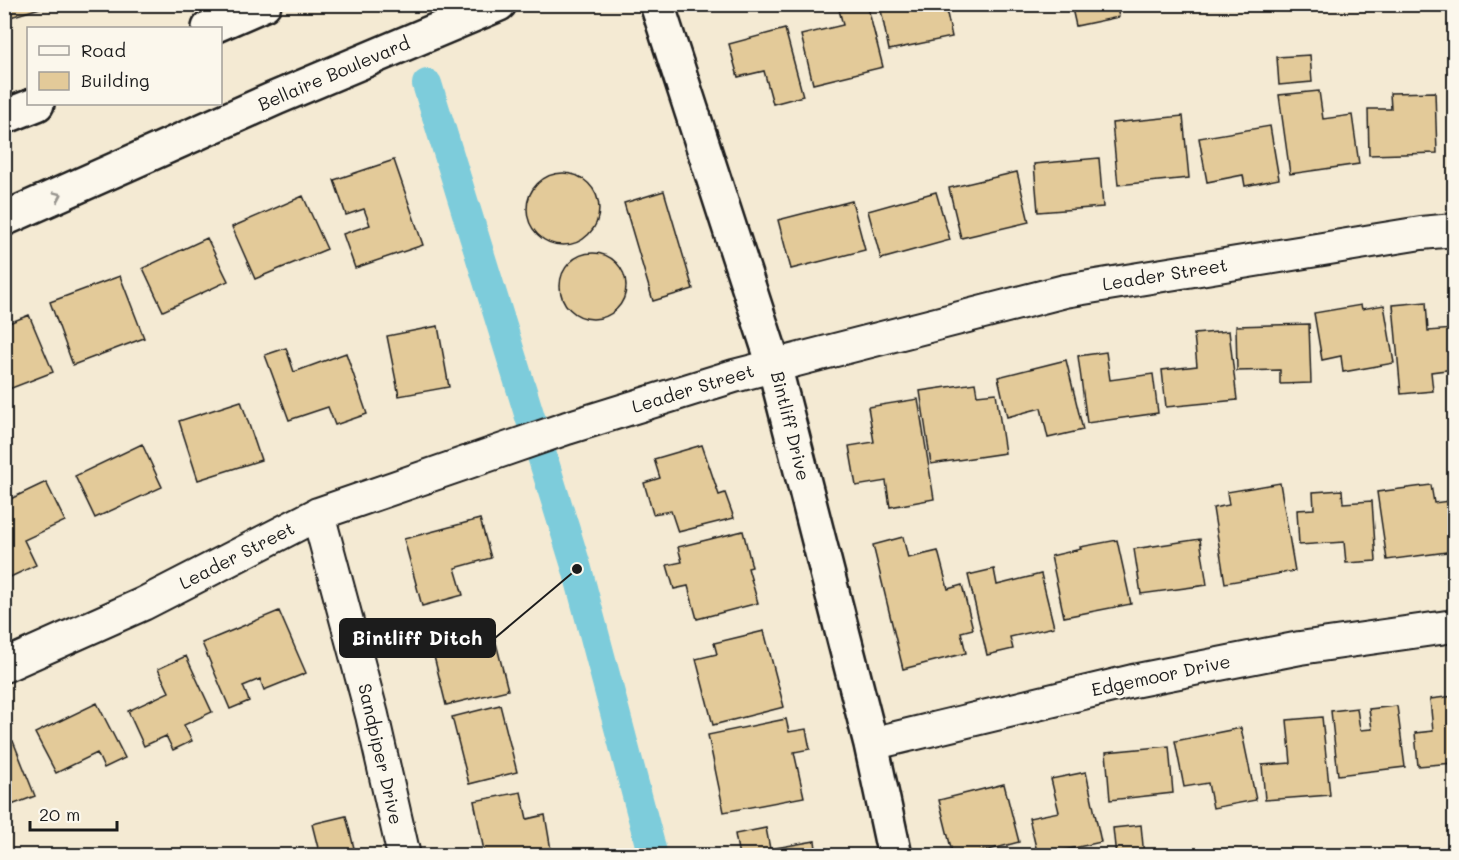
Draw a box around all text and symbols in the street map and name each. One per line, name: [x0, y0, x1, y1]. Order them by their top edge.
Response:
legend: [27, 27, 222, 105]
street label: Bellaire Boulevard: [254, 30, 413, 116]
text: Road: [81, 38, 126, 62]
text: Building: [81, 68, 149, 92]
one-way arrow: [52, 191, 63, 203]
street label: Leader Street: [1101, 252, 1229, 296]
street label: Leader Street: [629, 358, 757, 418]
street label: Bintliff Drive: [766, 369, 816, 483]
street label: Leader Street: [175, 516, 298, 595]
callout: Bintliff Ditch: [340, 619, 495, 657]
text: Bintliff Ditch: [352, 624, 482, 650]
street label: Edgemoor Drive: [1089, 649, 1232, 701]
street label: Sandpiper Drive: [353, 681, 409, 827]
scale bar: [30, 794, 117, 832]
text: 20 m: [39, 802, 80, 826]

